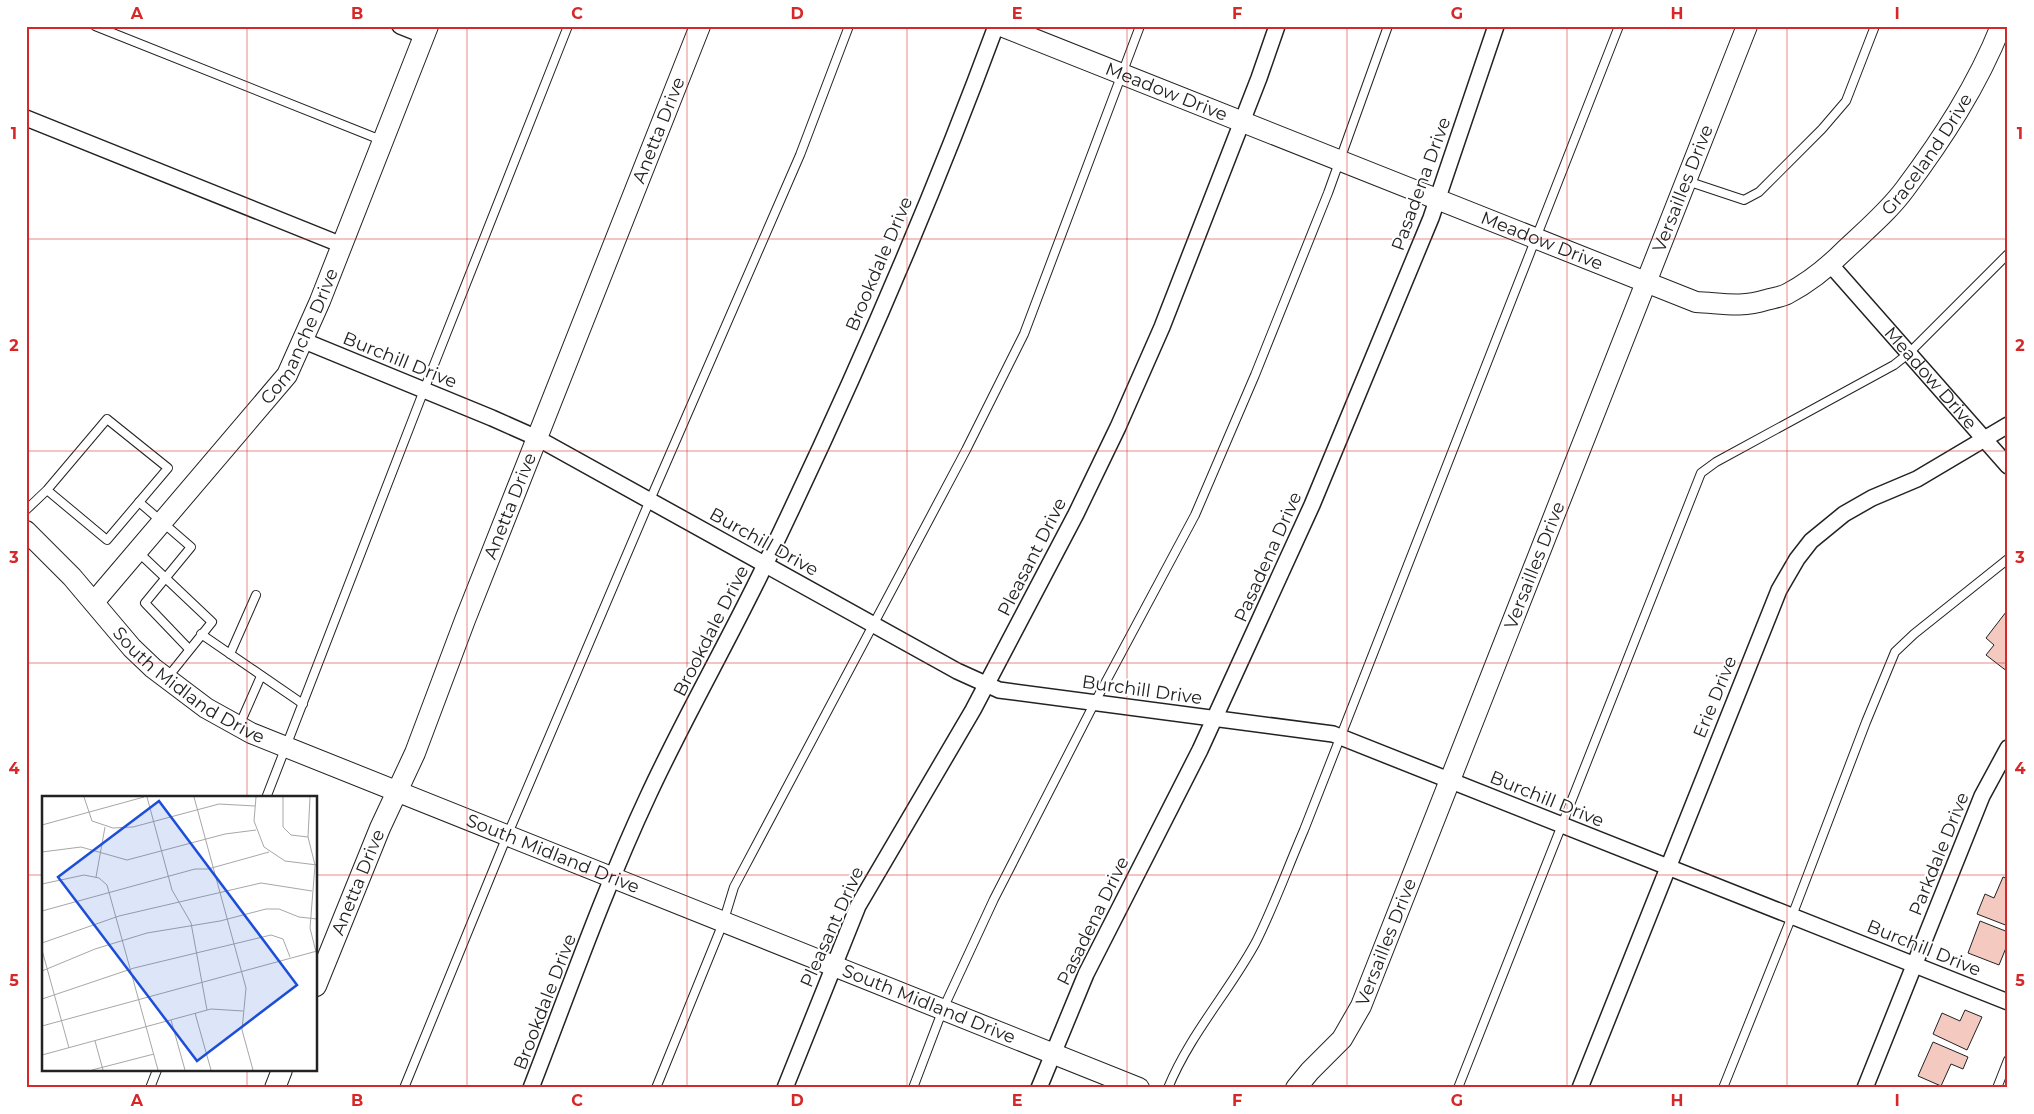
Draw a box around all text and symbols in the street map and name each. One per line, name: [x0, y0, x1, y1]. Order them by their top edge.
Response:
text: A: [130, 4, 144, 23]
text: B: [351, 4, 363, 23]
text: C: [571, 4, 583, 23]
text: D: [790, 4, 804, 23]
text: E: [1012, 4, 1022, 23]
text: F: [1232, 4, 1242, 23]
text: G: [1451, 4, 1463, 23]
text: H: [1671, 4, 1683, 23]
text: I: [1894, 4, 1900, 23]
street label: Meadow Drive: [1102, 58, 1231, 126]
street label: Anetta Drive: [628, 74, 690, 187]
street label: Graceland Drive: [1877, 89, 1977, 220]
street label: Pasadena Drive: [1387, 114, 1455, 254]
street label: Versailles Drive: [1648, 121, 1718, 255]
text: 1: [11, 124, 17, 143]
text: 1: [2017, 124, 2023, 143]
street label: Brookdale Drive: [841, 193, 917, 335]
street label: Meadow Drive: [1478, 207, 1606, 275]
street label: Comanche Drive: [256, 265, 343, 409]
street label: Meadow Drive: [1879, 322, 1982, 434]
street label: Burchill Drive: [340, 327, 460, 393]
text: 2: [9, 336, 19, 355]
text: 2: [2015, 336, 2025, 355]
street label: Anetta Drive: [479, 449, 541, 562]
street label: Pasadena Drive: [1229, 488, 1307, 626]
street label: Pleasant Drive: [993, 494, 1071, 620]
street label: Versailles Drive: [1500, 498, 1570, 632]
street label: Burchill Drive: [706, 503, 822, 581]
text: 3: [8, 548, 19, 567]
text: 3: [2014, 548, 2025, 567]
street label: Brookdale Drive: [669, 562, 754, 700]
street label: South Midland Drive: [108, 622, 268, 748]
street label: Erie Drive: [1689, 653, 1741, 741]
street label: Burchill Drive: [1080, 671, 1204, 709]
text: 4: [8, 759, 20, 778]
text: 4: [2014, 759, 2026, 778]
street label: Burchill Drive: [1487, 766, 1607, 832]
street label: Parkdale Drive: [1904, 789, 1974, 919]
inset map: [42, 796, 318, 1072]
street label: South Midland Drive: [463, 809, 643, 898]
street label: Anetta Drive: [327, 826, 389, 938]
street label: Pasadena Drive: [1052, 853, 1134, 989]
street label: Pleasant Drive: [796, 863, 868, 991]
street label: Versailles Drive: [1351, 875, 1421, 1009]
street label: Burchill Drive: [1864, 915, 1984, 981]
street label: Brookdale Drive: [509, 931, 581, 1073]
street label: South Midland Drive: [839, 960, 1019, 1049]
text: 5: [9, 971, 19, 990]
text: 5: [2015, 971, 2025, 990]
text: A: [130, 1091, 144, 1110]
text: B: [351, 1091, 363, 1110]
text: C: [571, 1091, 583, 1110]
text: D: [790, 1091, 804, 1110]
text: E: [1012, 1091, 1022, 1110]
text: F: [1232, 1091, 1242, 1110]
text: G: [1451, 1091, 1463, 1110]
text: H: [1671, 1091, 1683, 1110]
text: I: [1894, 1091, 1900, 1110]

